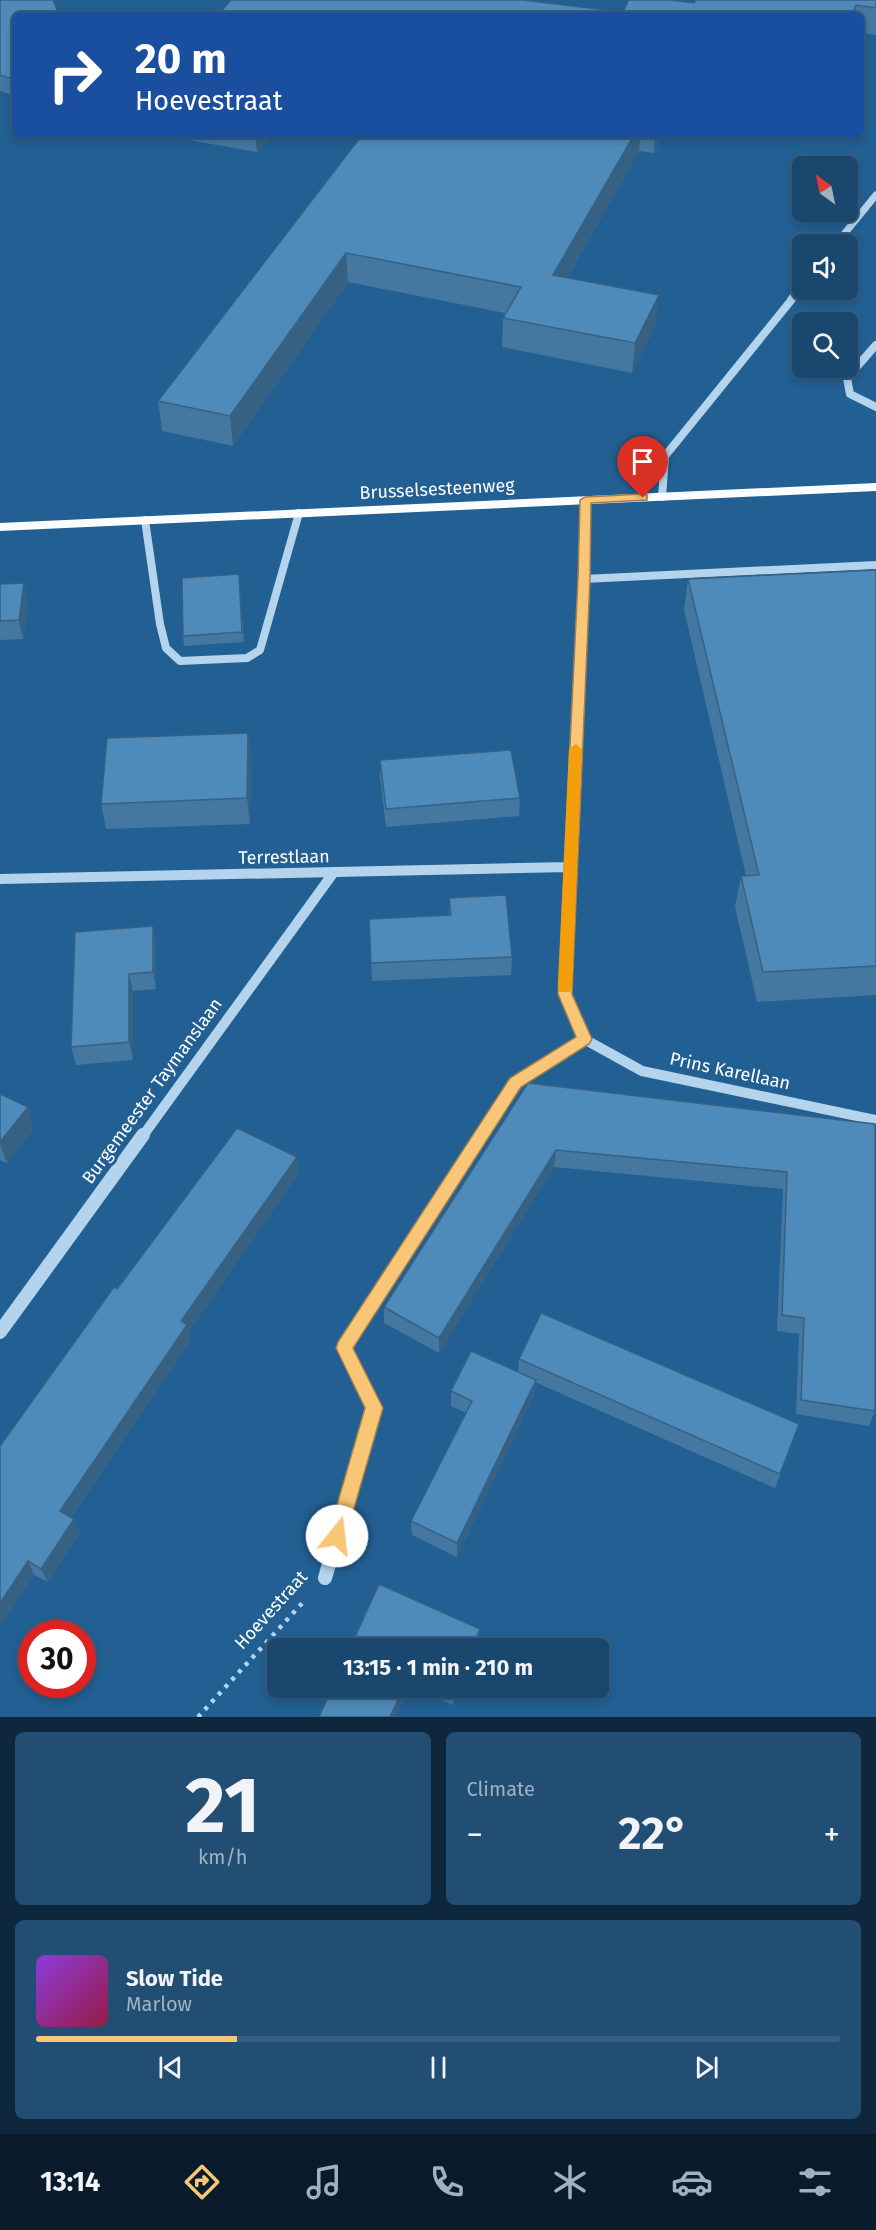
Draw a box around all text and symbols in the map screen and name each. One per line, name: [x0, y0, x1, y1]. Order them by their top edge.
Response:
text: 20 m: [135, 34, 227, 84]
icon: right: [36, 36, 114, 114]
text: Hoevestraat: [135, 85, 282, 117]
north arrow: [792, 156, 858, 222]
map controls: [792, 156, 858, 378]
button: sound: [792, 234, 858, 300]
button: search: [792, 312, 858, 378]
pin: [617, 436, 668, 498]
icon: arrive: [626, 445, 659, 478]
street label: Brusselsesteenweg: [359, 474, 516, 504]
street label: Terrestlaan: [238, 845, 330, 869]
street label: Burgemeester Taymanslaan: [77, 994, 227, 1188]
street label: Prins Karellaan: [668, 1047, 792, 1095]
position arrow: [305, 1504, 369, 1568]
street label: Hoevestraat: [230, 1566, 312, 1654]
speed limit sign: 30: [18, 1620, 96, 1698]
text: 13:15 · 1 min · 210 m: [343, 1654, 533, 1681]
text: 21: [185, 1759, 260, 1853]
text: Climate: [467, 1777, 535, 1801]
text: 22°: [618, 1807, 688, 1861]
text: −: [467, 1815, 483, 1855]
text: +: [824, 1815, 840, 1855]
text: km/h: [198, 1845, 248, 1869]
text: Slow Tide: [126, 1965, 223, 1992]
text: Marlow: [126, 1992, 192, 2016]
icon: previous: [154, 2051, 187, 2084]
icon: pause: [422, 2051, 455, 2084]
icon: next: [690, 2051, 723, 2084]
icon: directions: [181, 2161, 223, 2203]
icon: music: [303, 2161, 345, 2203]
icon: phone: [426, 2161, 468, 2203]
icon: climate: [549, 2161, 591, 2203]
icon: car: [671, 2161, 713, 2203]
icon: filters: [794, 2161, 836, 2203]
text: 13:14: [40, 2166, 100, 2198]

